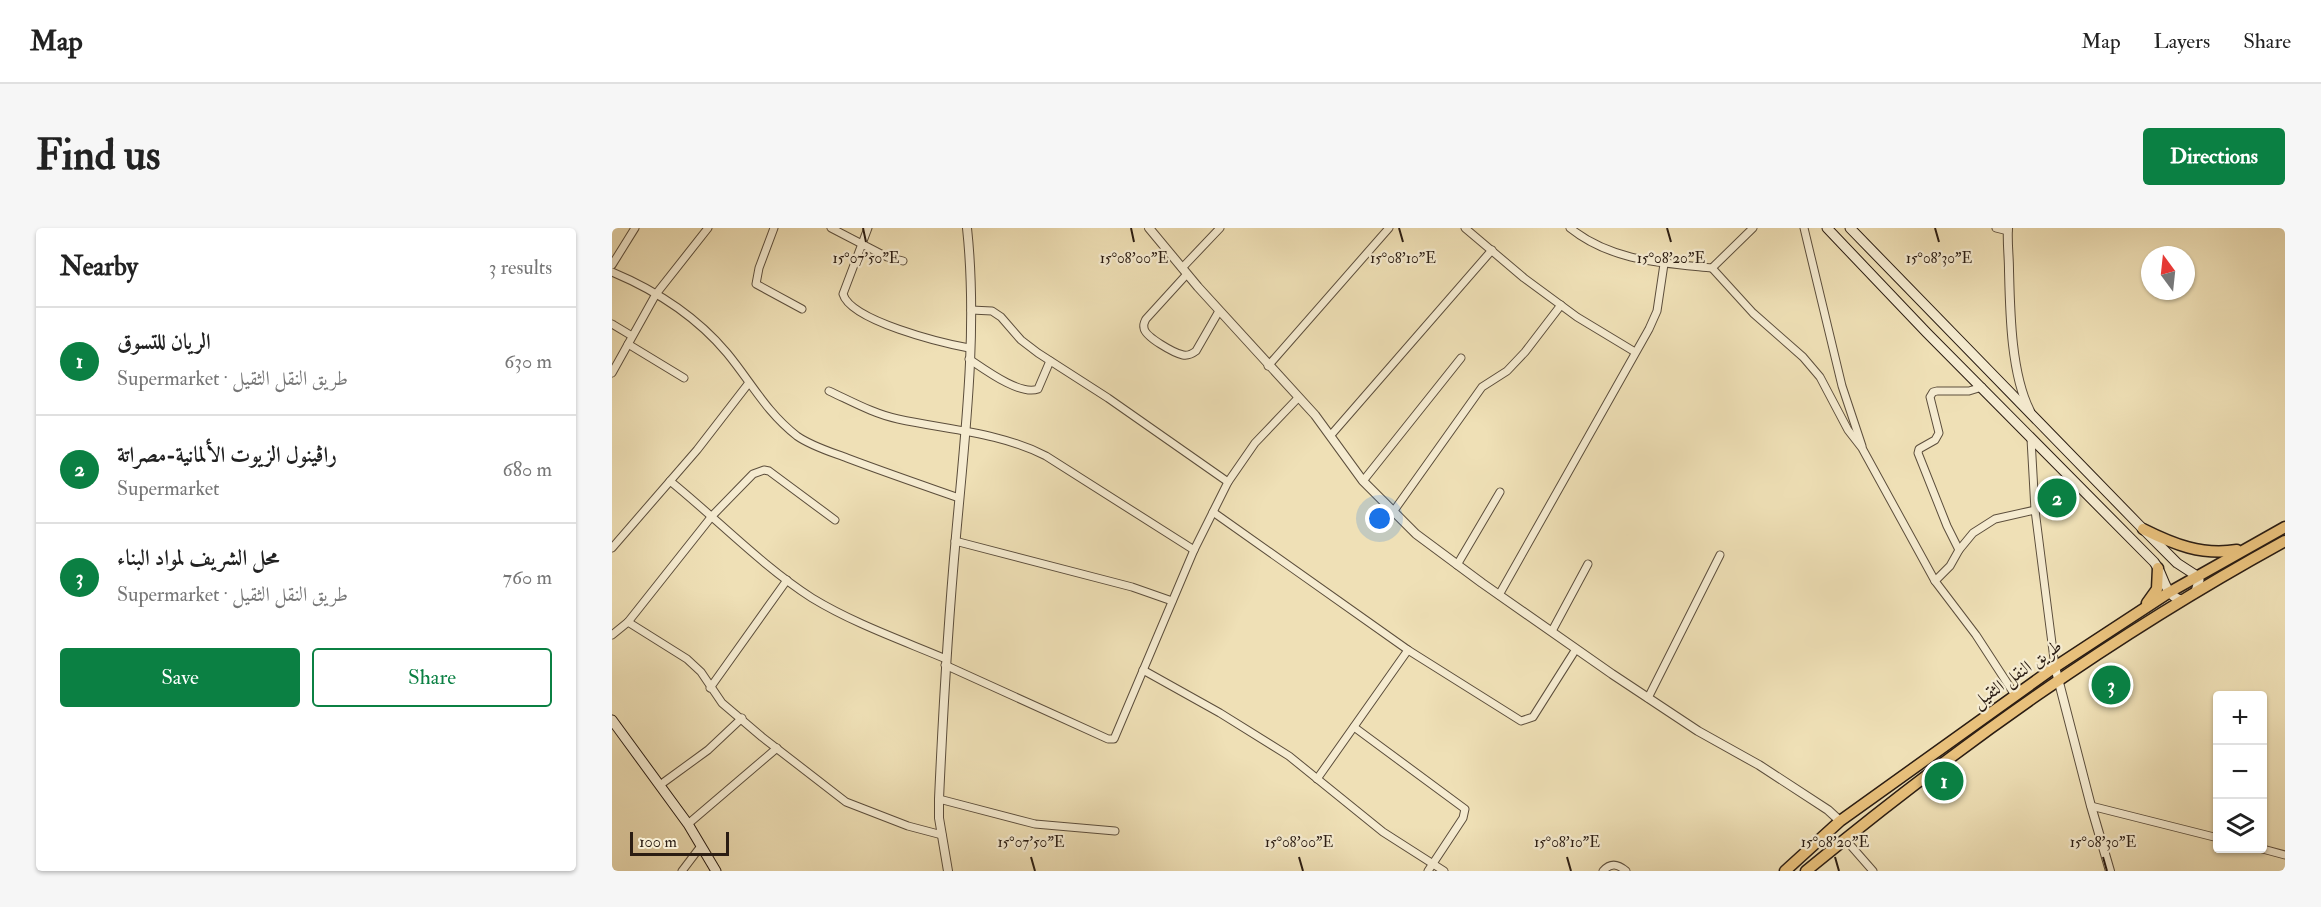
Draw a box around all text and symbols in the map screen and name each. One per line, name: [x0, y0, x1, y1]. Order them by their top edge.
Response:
text: Map: [30, 24, 83, 59]
text: Map: [2081, 28, 2121, 55]
text: Layers: [2154, 28, 2210, 55]
text: Share: [2243, 28, 2291, 55]
button: Directions: [2143, 128, 2285, 185]
text: Find us: [36, 130, 160, 182]
north arrow: [2141, 246, 2195, 300]
text: 15°07'50"E: [832, 249, 900, 268]
text: 15°08'00"E: [1100, 249, 1168, 268]
text: 15°08'10"E: [1370, 249, 1436, 268]
text: 15°08'20"E: [1637, 249, 1705, 268]
text: 15°08'30"E: [1906, 249, 1972, 268]
text: Nearby: [60, 251, 138, 283]
text: 3 results: [489, 255, 552, 280]
text: الريان للتسوق: [117, 328, 211, 356]
text: 1: [76, 349, 83, 374]
text: 630 m: [504, 349, 552, 374]
text: Supermarket · طريق النقل الثقيل: [117, 366, 348, 391]
text: راڤينول الزيوت الألمانية-مصراتة: [117, 441, 337, 469]
text: 2: [74, 457, 85, 482]
text: 680 m: [503, 457, 552, 482]
text: Supermarket: [117, 476, 220, 501]
pin: 2: [2038, 476, 2076, 520]
your location: [1365, 504, 1394, 533]
text: محل الشريف لمواد البناء: [117, 544, 279, 572]
text: 3: [76, 565, 83, 590]
text: 760 m: [503, 565, 552, 590]
text: Supermarket · طريق النقل الثقيل: [117, 582, 348, 607]
street label: طريق النقل الثقيل: [1968, 635, 2067, 714]
button: Save: [60, 648, 300, 707]
button: Share: [312, 648, 552, 707]
pin: 3: [2092, 662, 2130, 708]
map controls: [2213, 691, 2267, 853]
button: +: [2213, 691, 2267, 745]
button: −: [2213, 745, 2267, 799]
pin: 1: [1924, 758, 1964, 804]
button: layers: [2213, 799, 2267, 853]
scale bar: [630, 829, 729, 856]
text: 100 m: [639, 832, 677, 852]
text: 15°07'50"E: [997, 833, 1065, 852]
text: 15°08'00"E: [1265, 833, 1333, 852]
text: 15°08'10"E: [1534, 833, 1600, 852]
text: 15°08'20"E: [1801, 833, 1869, 852]
text: 15°08'30"E: [2070, 833, 2136, 852]

